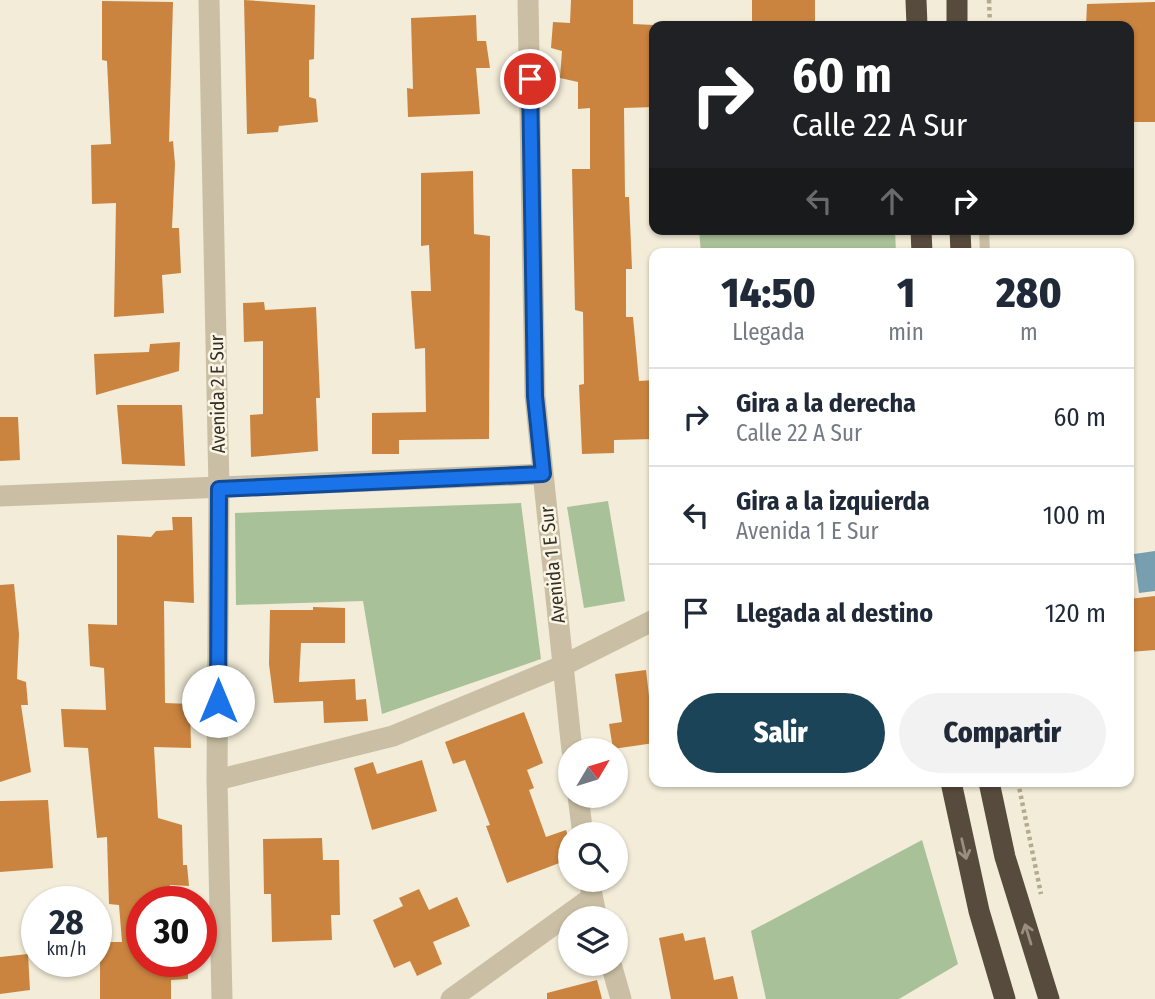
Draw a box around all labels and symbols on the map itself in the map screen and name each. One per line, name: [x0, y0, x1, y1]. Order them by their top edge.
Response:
pin: [500, 49, 560, 109]
street label: Avenida 2 E Sur: [205, 334, 230, 454]
street label: Avenida 1 E Sur: [535, 505, 570, 625]
position arrow: [181, 664, 255, 738]
north arrow: [558, 738, 628, 808]
one-way arrow: [958, 837, 972, 860]
speed limit sign: 30: [126, 886, 217, 977]
one-way arrow: [1021, 923, 1034, 945]

